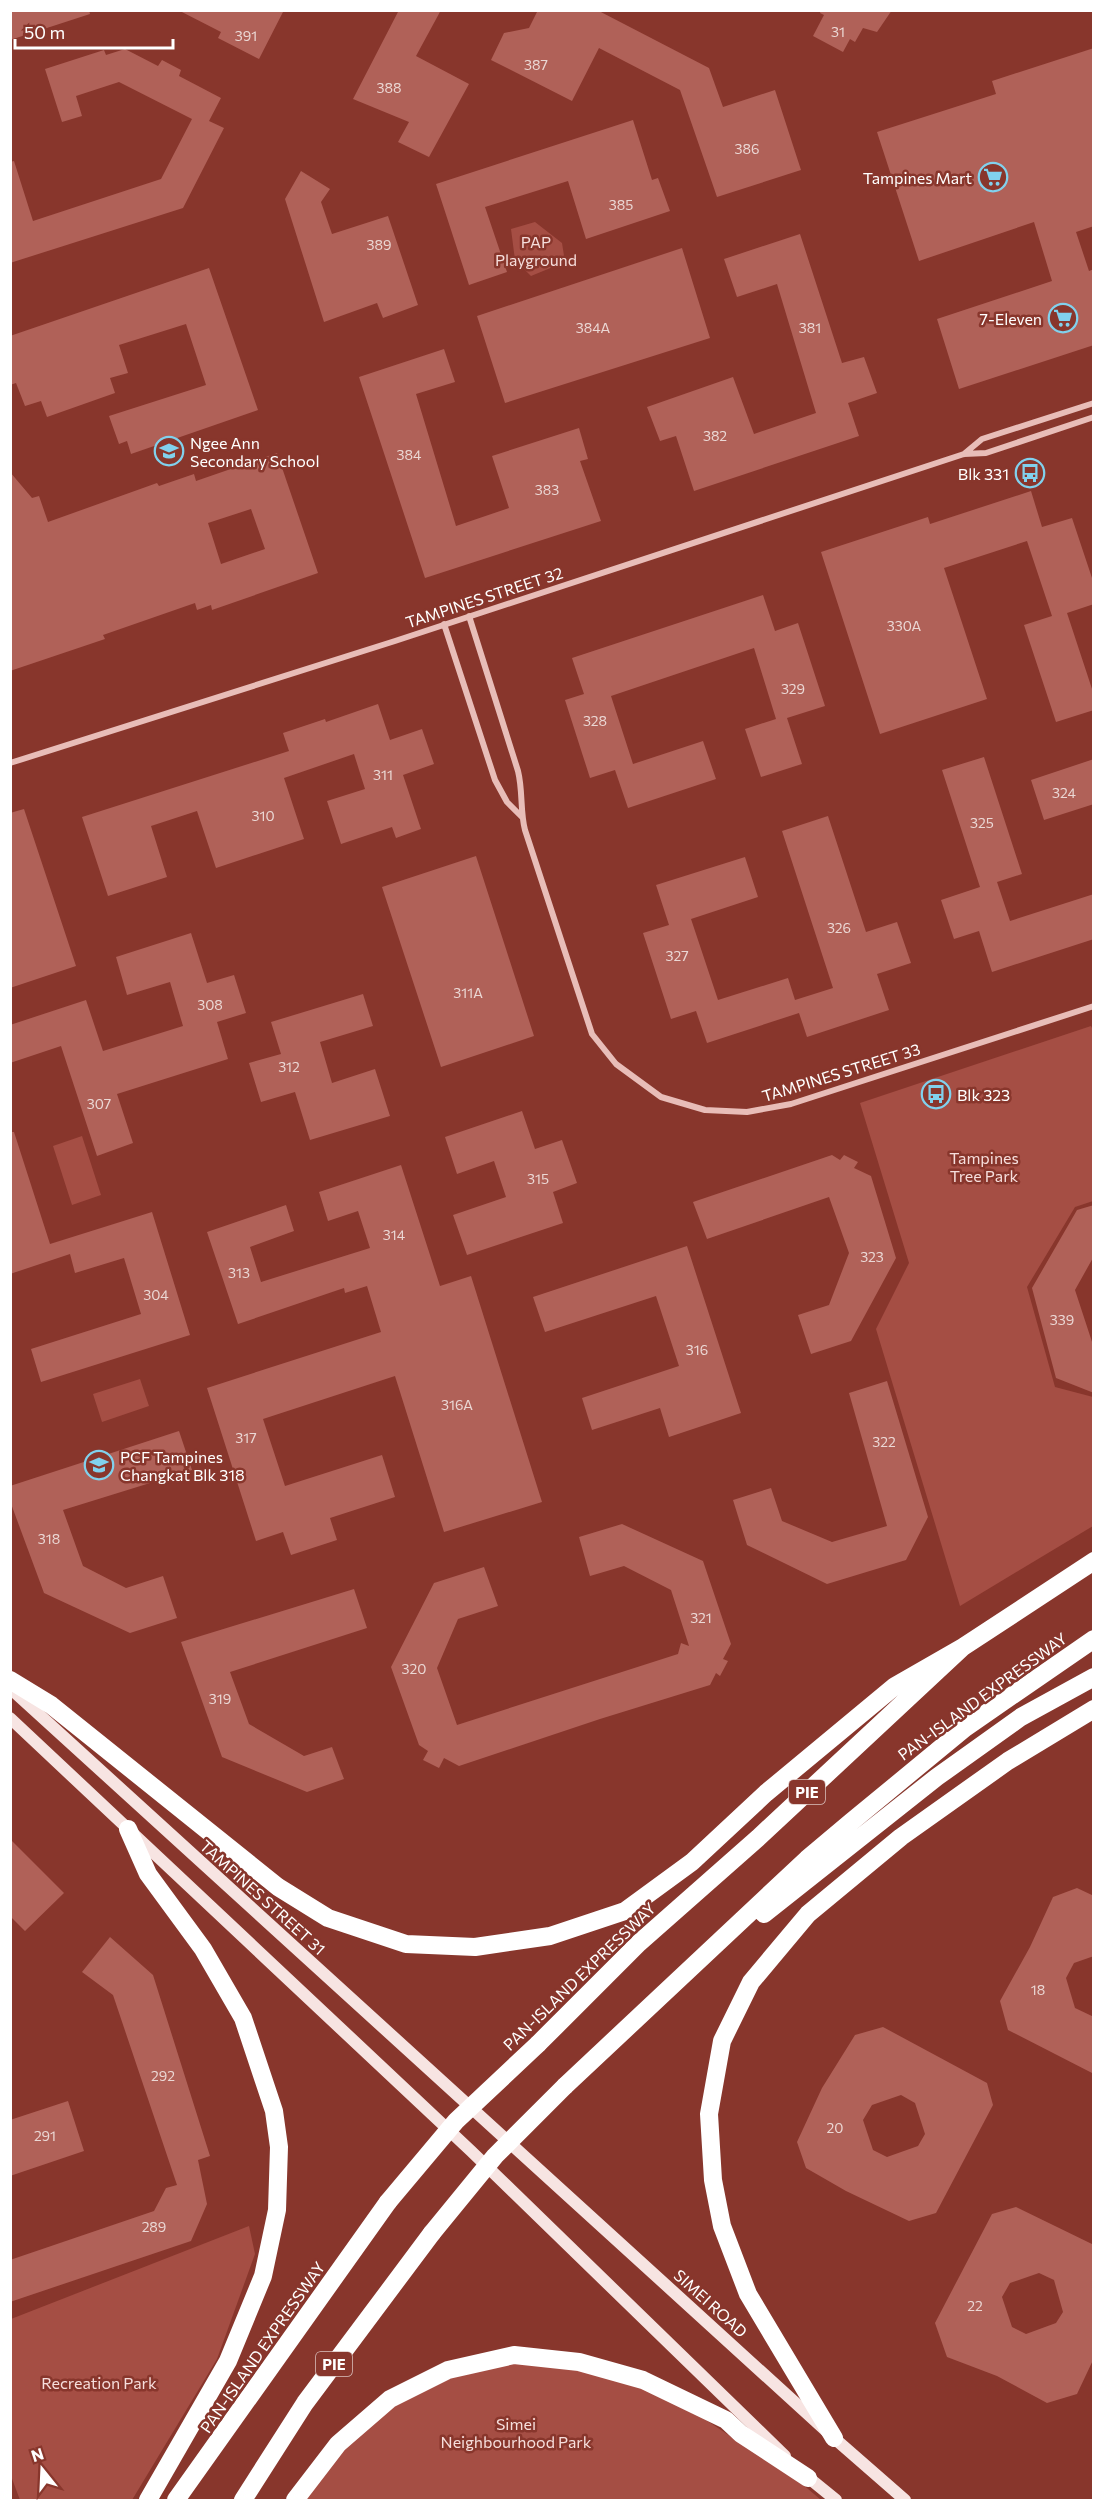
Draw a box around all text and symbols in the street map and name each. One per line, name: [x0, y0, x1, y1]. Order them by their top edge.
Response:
scale bar: [15, 12, 172, 50]
text: 50 m: [24, 21, 65, 43]
house number: 31: [831, 23, 845, 40]
house number: 391: [235, 27, 257, 44]
house number: 387: [524, 56, 548, 73]
house number: 388: [377, 79, 401, 96]
house number: 386: [735, 140, 759, 157]
supermarket icon: Tampines Mart: [977, 161, 1009, 193]
place label: Tampines Mart: [863, 168, 972, 187]
house number: 385: [609, 196, 633, 213]
park label: PAP Playground: [495, 232, 577, 269]
house number: 389: [367, 236, 391, 253]
supermarket icon: 7-Eleven: [1047, 302, 1079, 334]
place label: 7-Eleven: [979, 309, 1042, 328]
house number: 384A: [576, 319, 611, 336]
house number: 381: [799, 319, 821, 336]
house number: 382: [703, 427, 727, 444]
place label: Ngee Ann Secondary School: [190, 433, 319, 470]
school or university icon: Ngee Ann Secondary School: [153, 435, 185, 467]
house number: 384: [397, 446, 422, 463]
bus stop icon: Blk 331: [1014, 457, 1046, 489]
place label: Blk 331: [958, 464, 1009, 483]
house number: 383: [535, 481, 559, 498]
street label: TAMPINES STREET 32: [403, 563, 565, 631]
house number: 330A: [887, 617, 922, 634]
house number: 329: [781, 680, 805, 697]
house number: 328: [583, 712, 607, 729]
house number: 311: [373, 766, 393, 783]
house number: 324: [1052, 784, 1077, 801]
house number: 310: [251, 807, 275, 824]
house number: 325: [970, 814, 994, 831]
house number: 326: [827, 919, 851, 936]
house number: 327: [665, 947, 689, 964]
house number: 311A: [453, 984, 483, 1001]
house number: 308: [197, 996, 223, 1013]
street label: TAMPINES STREET 33: [760, 1039, 922, 1105]
house number: 312: [278, 1058, 300, 1075]
bus stop icon: Blk 323: [920, 1078, 952, 1110]
place label: Blk 323: [957, 1085, 1010, 1104]
house number: 307: [87, 1095, 111, 1112]
park label: Tampines Tree Park: [949, 1148, 1019, 1185]
house number: 315: [527, 1170, 549, 1187]
house number: 314: [383, 1226, 406, 1243]
house number: 323: [860, 1248, 884, 1265]
house number: 313: [228, 1264, 250, 1281]
house number: 304: [143, 1286, 169, 1303]
house number: 339: [1050, 1311, 1074, 1328]
house number: 316: [686, 1341, 708, 1358]
house number: 316A: [441, 1396, 473, 1413]
house number: 317: [235, 1429, 257, 1446]
house number: 322: [872, 1433, 896, 1450]
place label: PCF Tampines Changkat Blk 318: [120, 1447, 245, 1484]
school or university icon: PCF Tampines Changkat Blk 318: [83, 1449, 115, 1481]
house number: 318: [38, 1530, 60, 1547]
house number: 321: [690, 1609, 712, 1626]
street label: PAN-ISLAND EXPRESSWAY: [894, 1628, 1071, 1764]
house number: 320: [402, 1660, 426, 1677]
house number: 319: [209, 1690, 231, 1707]
road number: PIE: [789, 1780, 825, 1804]
street label: TAMPINES STREET 31: [196, 1836, 330, 1958]
street label: PAN-ISLAND EXPRESSWAY: [499, 1898, 659, 2054]
house number: 18: [1031, 1981, 1045, 1998]
house number: 292: [151, 2067, 175, 2084]
house number: 20: [827, 2119, 843, 2136]
house number: 291: [34, 2127, 56, 2144]
house number: 289: [142, 2218, 166, 2235]
street label: PAN-ISLAND EXPRESSWAY: [196, 2257, 329, 2436]
street label: SIMEI ROAD: [670, 2265, 752, 2341]
house number: 22: [967, 2297, 983, 2314]
road number: PIE: [316, 2352, 352, 2376]
park label: Recreation Park: [41, 2373, 157, 2392]
park label: Simei Neighbourhood Park: [441, 2414, 592, 2451]
north arrow: [12, 2439, 72, 2499]
text: N: [29, 2443, 46, 2465]

